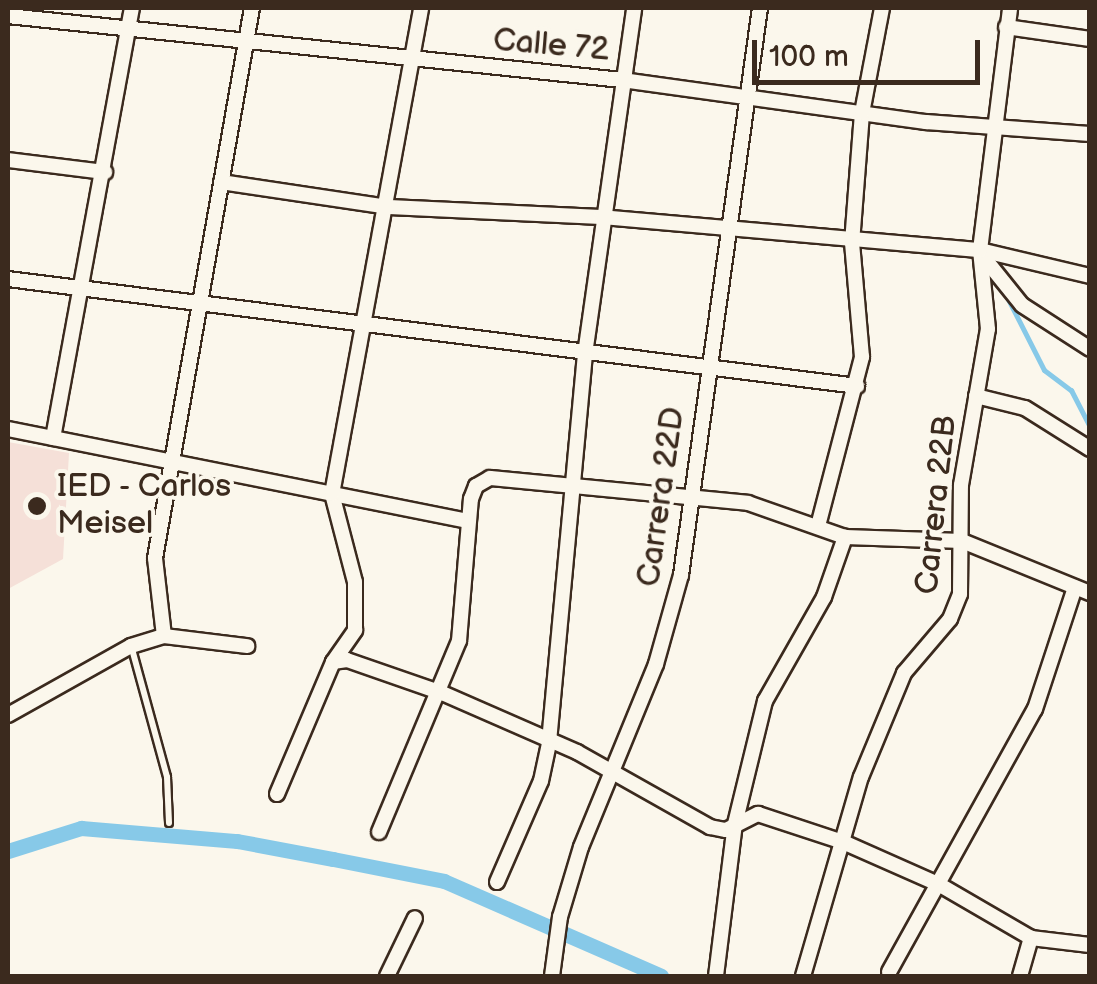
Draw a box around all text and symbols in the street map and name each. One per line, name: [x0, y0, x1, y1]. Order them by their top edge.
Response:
scale bar: [757, 20, 984, 82]
street label: Calle 72: [491, 22, 611, 70]
text: 100 m: [769, 39, 849, 75]
street label: Carrera 22D: [630, 405, 694, 589]
street label: Carrera 22B: [909, 414, 965, 596]
place label: IED - Carlos Meisel: [57, 469, 234, 544]
marker: IED - Carlos Meisel: [26, 495, 48, 517]

